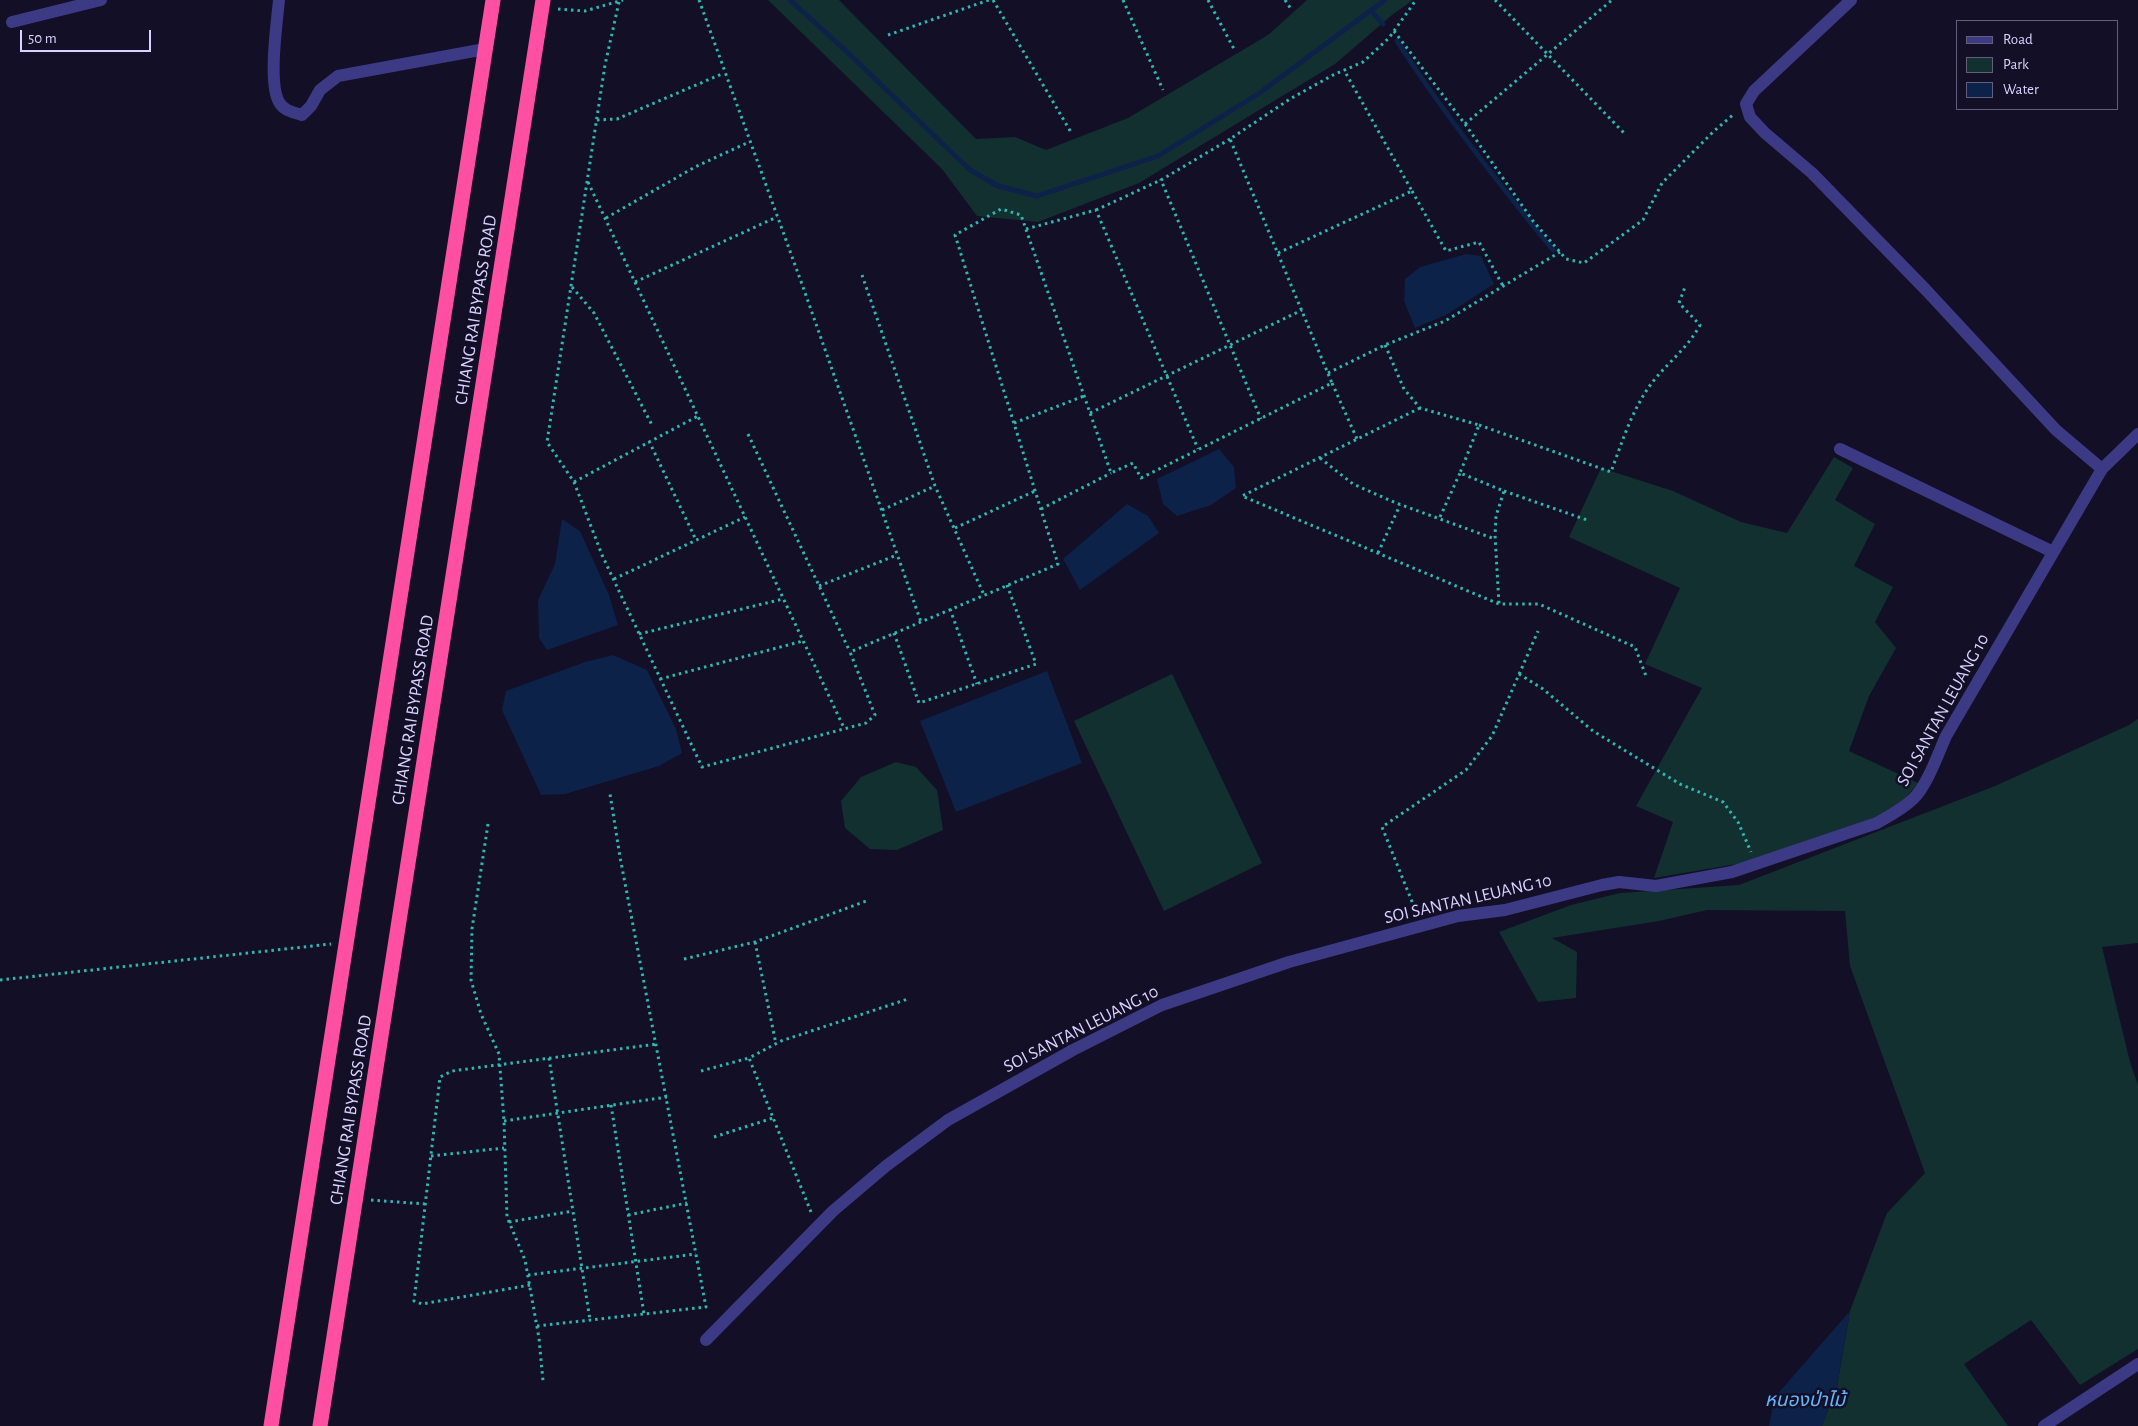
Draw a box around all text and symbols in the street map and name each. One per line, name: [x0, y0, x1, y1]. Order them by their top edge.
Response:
scale bar: [22, 20, 154, 52]
legend: [1956, 20, 2118, 110]
text: 50 m: [28, 31, 57, 46]
text: Road: [2003, 32, 2033, 47]
text: Park: [2003, 57, 2029, 72]
text: Water: [2003, 82, 2039, 97]
street label: CHIANG RAI BYPASS ROAD: [450, 214, 502, 406]
street label: CHIANG RAI BYPASS ROAD: [387, 614, 439, 806]
street label: SOI SANTAN LEUANG 10: [1892, 630, 1994, 790]
street label: SOI SANTAN LEUANG 10: [1382, 869, 1554, 929]
street label: SOI SANTAN LEUANG 10: [1000, 981, 1162, 1077]
street label: CHIANG RAI BYPASS ROAD: [325, 1014, 377, 1206]
water label: หนองป่าไม้: [1765, 1389, 1845, 1411]

